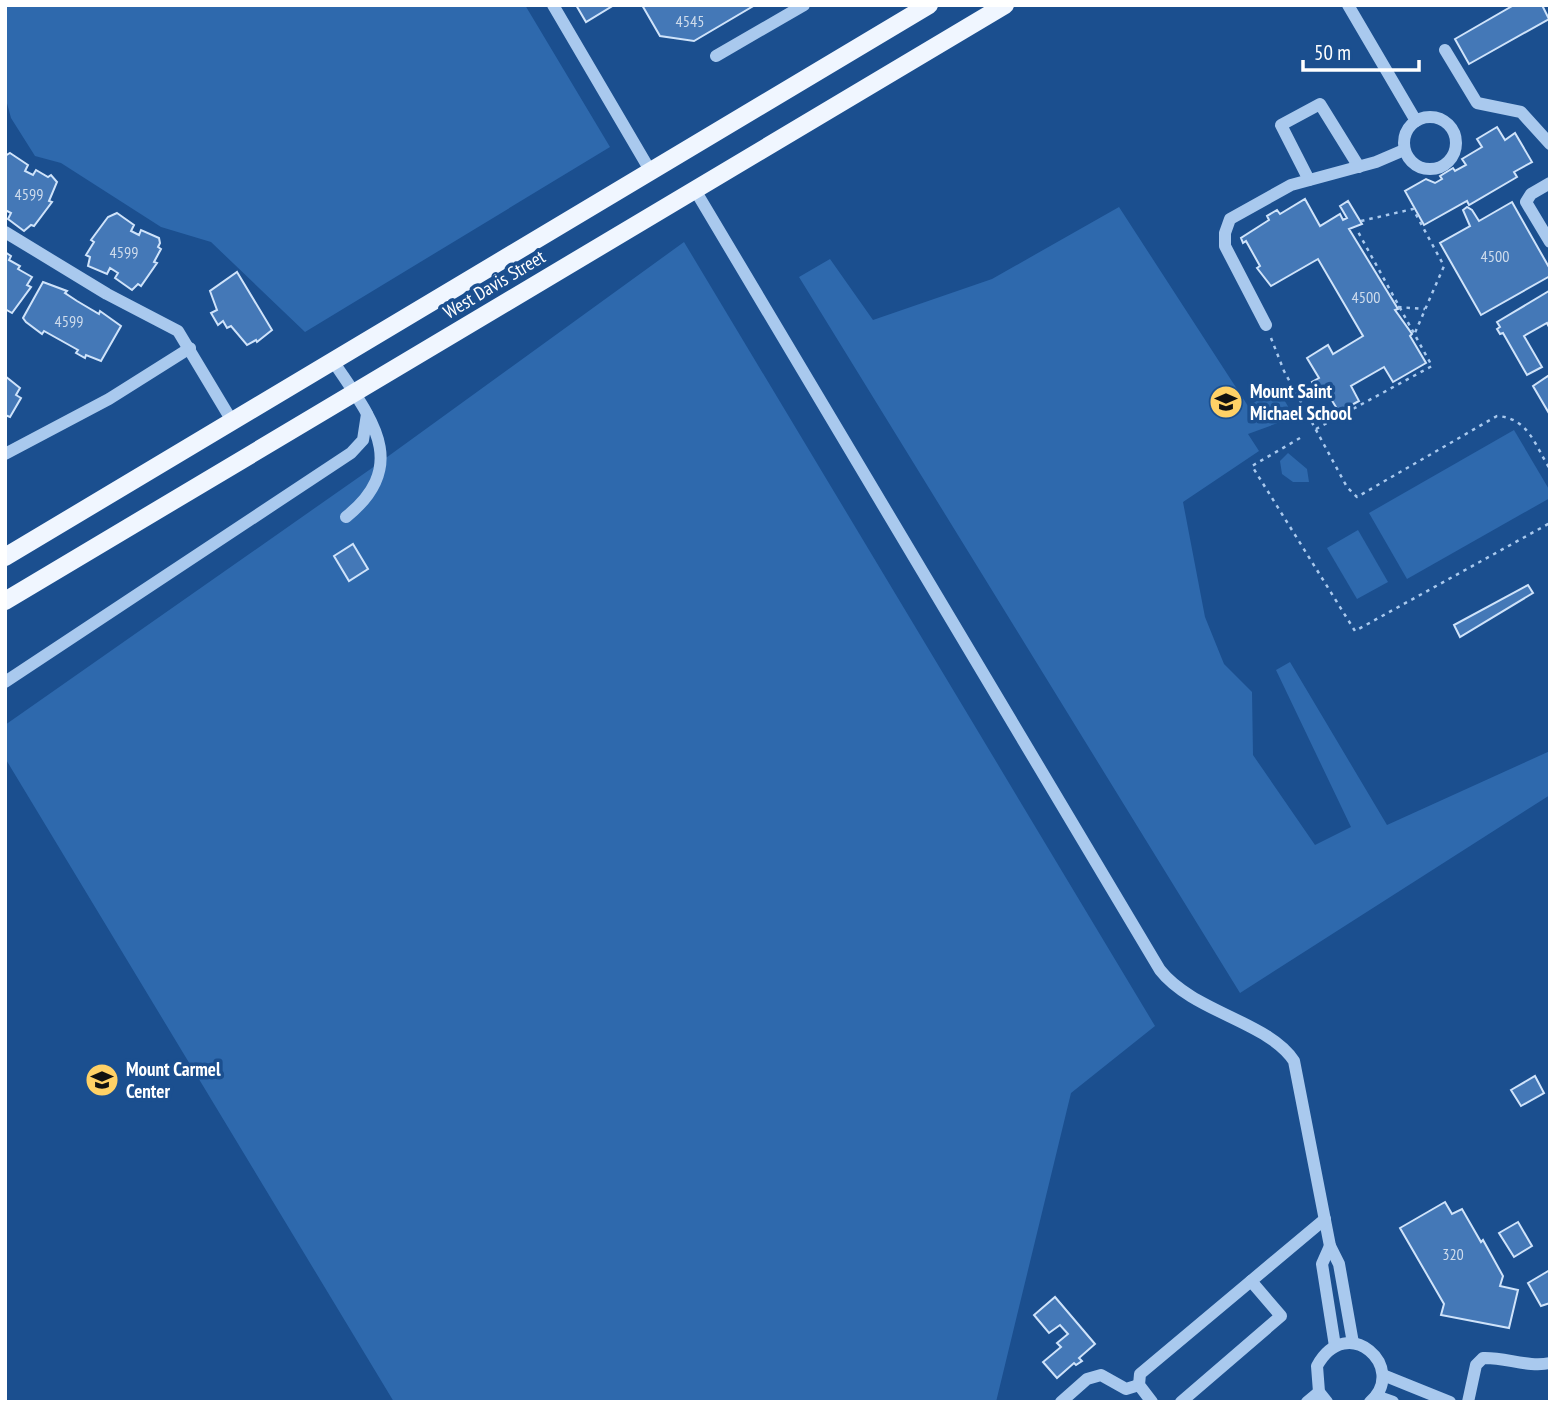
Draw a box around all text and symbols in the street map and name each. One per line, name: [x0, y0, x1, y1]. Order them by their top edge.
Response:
house number: 4545: [676, 11, 704, 31]
scale bar: [1303, 28, 1418, 72]
text: 50 m: [1314, 39, 1351, 66]
house number: 4599: [15, 184, 43, 204]
house number: 4599: [110, 242, 138, 262]
street label: West Davis Street: [439, 244, 550, 324]
house number: 4500: [1481, 246, 1509, 266]
house number: 4500: [1352, 287, 1380, 307]
house number: 4599: [55, 311, 83, 331]
place label: Mount Saint Michael School: [1250, 379, 1352, 425]
school or university icon: Mount Saint Michael School: [1207, 383, 1245, 421]
place label: Mount Carmel Center: [126, 1057, 221, 1103]
school or university icon: Mount Carmel Center: [83, 1061, 121, 1099]
house number: 320: [1442, 1244, 1464, 1264]

